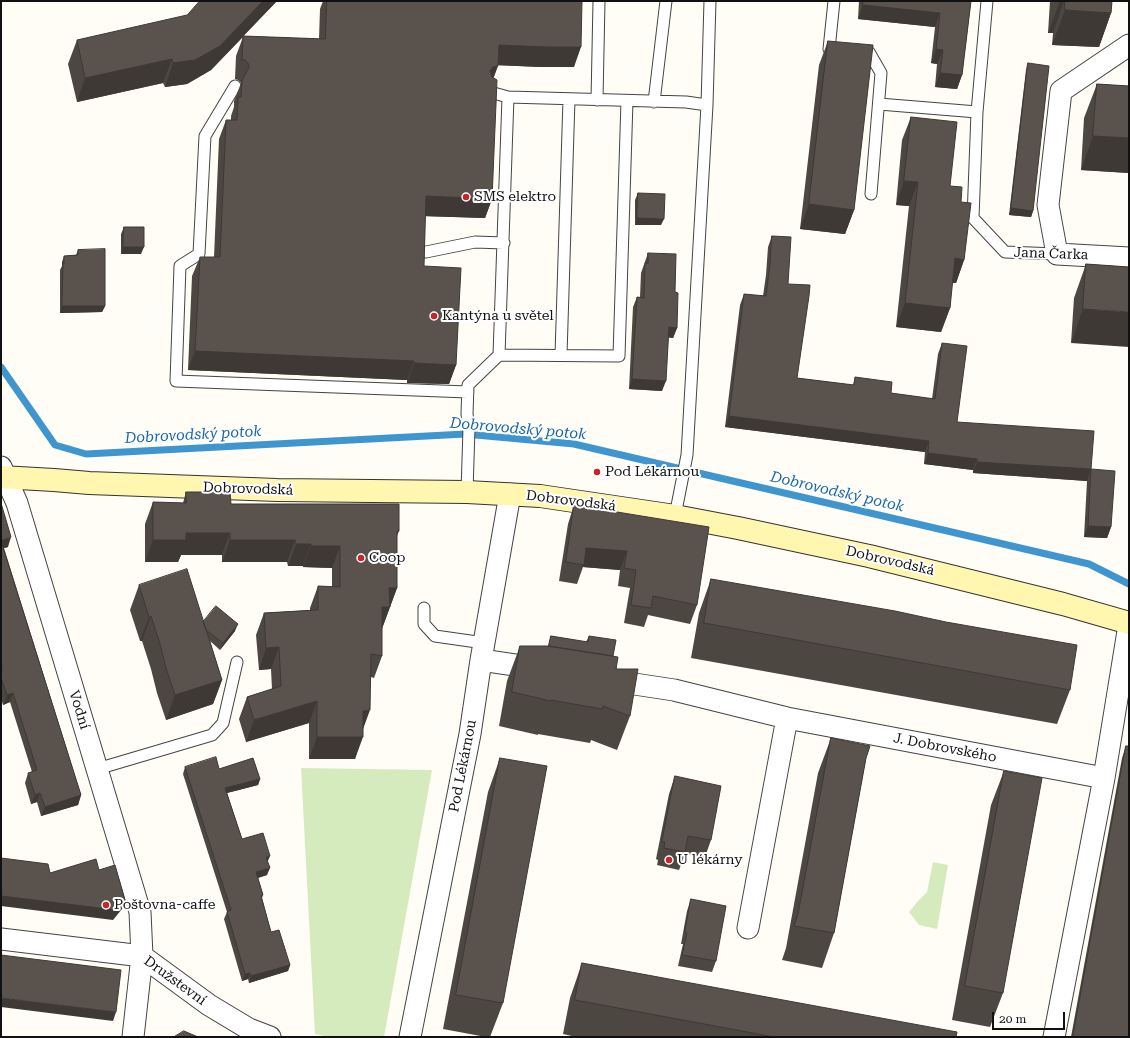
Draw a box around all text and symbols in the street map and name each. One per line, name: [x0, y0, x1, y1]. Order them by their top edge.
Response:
place label: SMS elektro: [474, 189, 556, 205]
marker: SMS elektro: [461, 192, 471, 202]
street label: Jana Čarka: [1013, 244, 1089, 264]
place label: Kantýna u světel: [442, 308, 554, 324]
marker: Kantýna u světel: [429, 311, 439, 321]
water label: Dobrovodský potok: [449, 414, 587, 444]
water label: Dobrovodský potok: [124, 422, 262, 448]
place label: Pod Lékárnou: [605, 464, 699, 480]
marker: Pod Lékárnou: [592, 467, 602, 477]
water label: Dobrovodský potok: [768, 468, 906, 516]
street label: Dobrovodská: [203, 479, 293, 499]
street label: Dobrovodská: [525, 487, 617, 515]
street label: Dobrovodská: [844, 543, 936, 579]
place label: Coop: [369, 550, 405, 566]
marker: Coop: [356, 553, 366, 563]
street label: Vodní: [65, 688, 93, 732]
street label: Pod Lékárnou: [446, 718, 480, 814]
street label: J. Dobrovského: [892, 730, 998, 766]
place label: U lékárny: [677, 852, 743, 868]
marker: U lékárny: [664, 855, 674, 865]
place label: Poštovna-caffe: [114, 897, 215, 913]
marker: Poštovna-caffe: [101, 900, 111, 910]
street label: Družstevní: [141, 953, 209, 1009]
scale bar: [994, 1004, 1067, 1030]
text: 20 m: [999, 1012, 1026, 1026]

